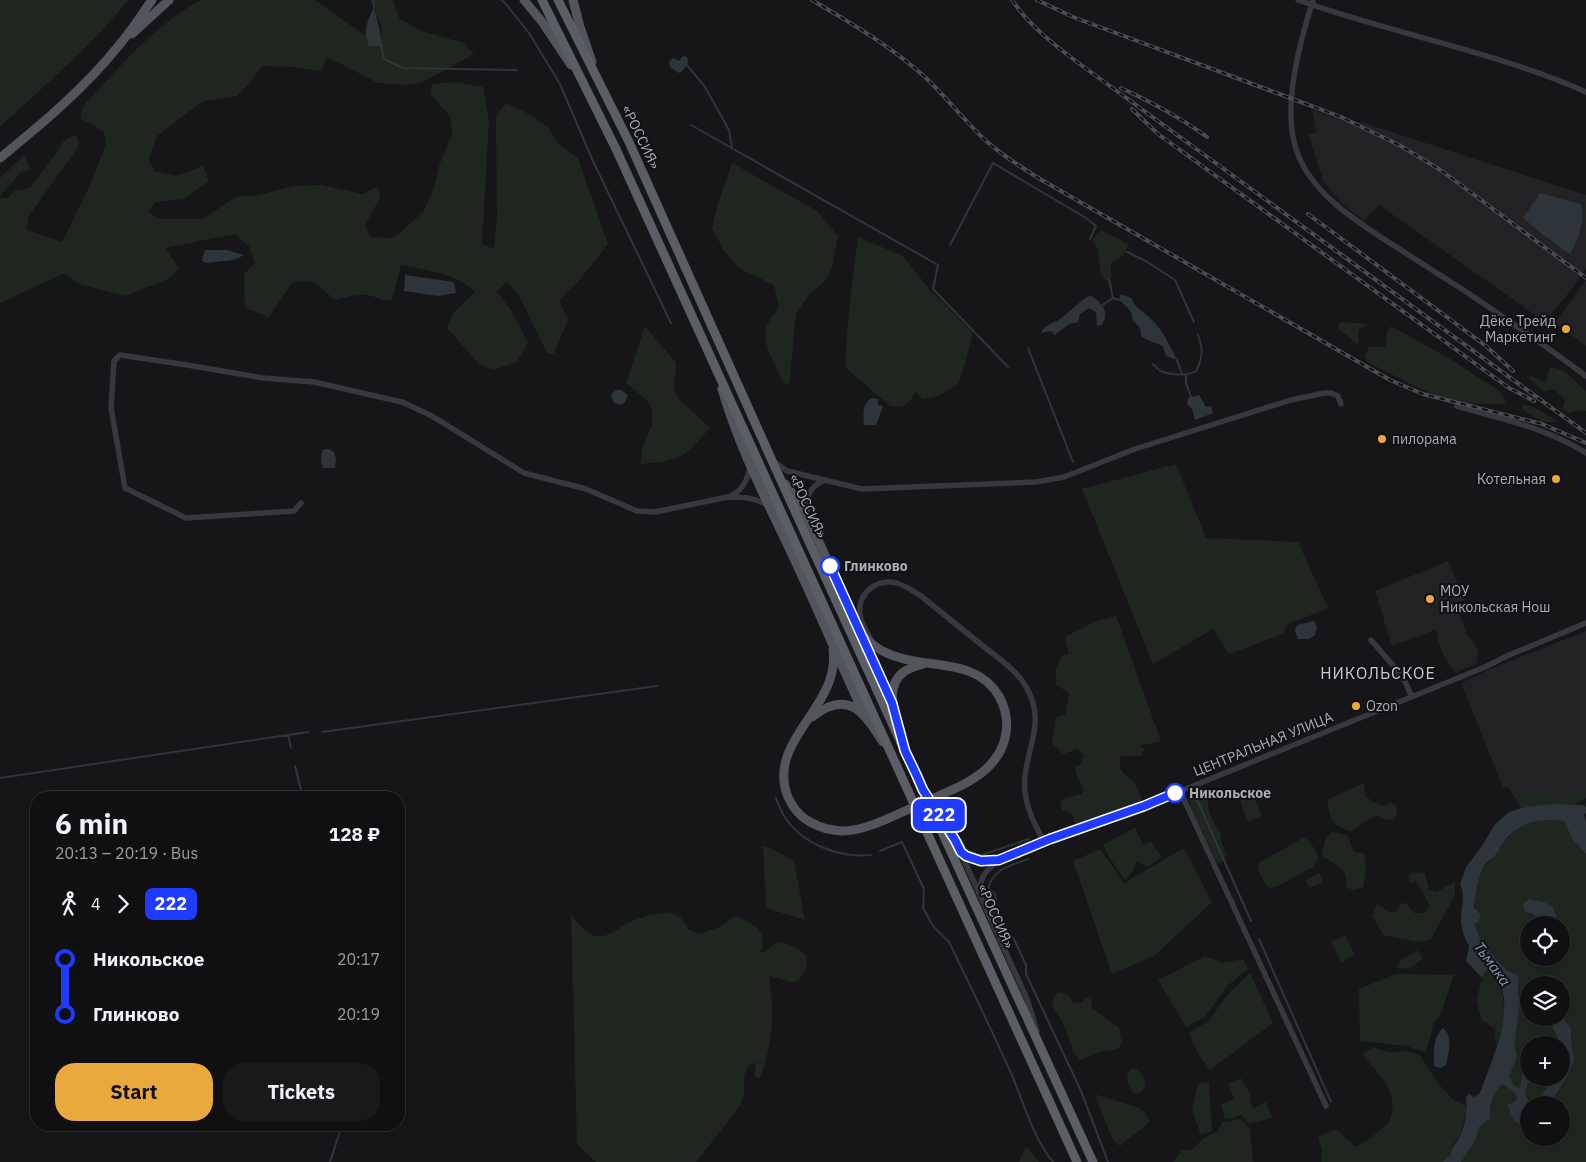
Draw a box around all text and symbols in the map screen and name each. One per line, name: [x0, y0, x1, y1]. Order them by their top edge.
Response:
street label: «РОССИЯ»: [618, 102, 664, 172]
place label: Дёке Трейд Маркетинг: [1480, 312, 1556, 346]
marker: Дёке Трейд Маркетинг: [1560, 323, 1572, 335]
place label: пилорама: [1392, 430, 1457, 448]
marker: пилорама: [1376, 433, 1388, 445]
place label: Котельная: [1477, 470, 1546, 488]
street label: «РОССИЯ»: [785, 471, 831, 541]
marker: Котельная: [1550, 473, 1562, 485]
marker: Глинково: [820, 556, 840, 576]
place label: Глинково: [844, 557, 908, 575]
place label: МОУ Никольская Нош: [1440, 582, 1550, 616]
marker: МОУ Никольская Нош: [1424, 593, 1436, 605]
district label: НИКОЛЬСКОЕ: [1320, 663, 1436, 683]
place label: Ozon: [1366, 697, 1398, 715]
marker: Ozon: [1350, 700, 1362, 712]
street label: ЦЕНТРАЛЬНАЯ УЛИЦА: [1191, 708, 1335, 780]
marker: Никольское: [1165, 783, 1185, 803]
place label: Никольское: [1189, 784, 1271, 802]
line badge: 222: [910, 799, 968, 831]
text: 222: [923, 803, 955, 826]
text: 6 min: [55, 805, 128, 842]
text: 128 ₽: [329, 822, 380, 846]
text: 20:13 – 20:19 · Bus: [55, 843, 198, 863]
street label: «РОССИЯ»: [974, 881, 1018, 951]
icon: walk: [55, 890, 83, 918]
icon: forward: [109, 890, 137, 918]
text: 222: [155, 892, 187, 915]
text: 4: [91, 894, 101, 914]
map controls: [1520, 916, 1570, 1146]
button: locate: [1520, 916, 1570, 966]
water label: Тьмака: [1470, 938, 1515, 990]
text: Никольское: [93, 947, 204, 971]
text: 20:17: [337, 949, 380, 969]
button: layers: [1520, 976, 1570, 1026]
text: Глинково: [93, 1002, 180, 1026]
text: 20:19: [337, 1004, 380, 1024]
button: +: [1520, 1036, 1570, 1086]
button: Start: [55, 1063, 213, 1121]
button: Tickets: [223, 1063, 380, 1121]
button: −: [1520, 1096, 1570, 1146]

